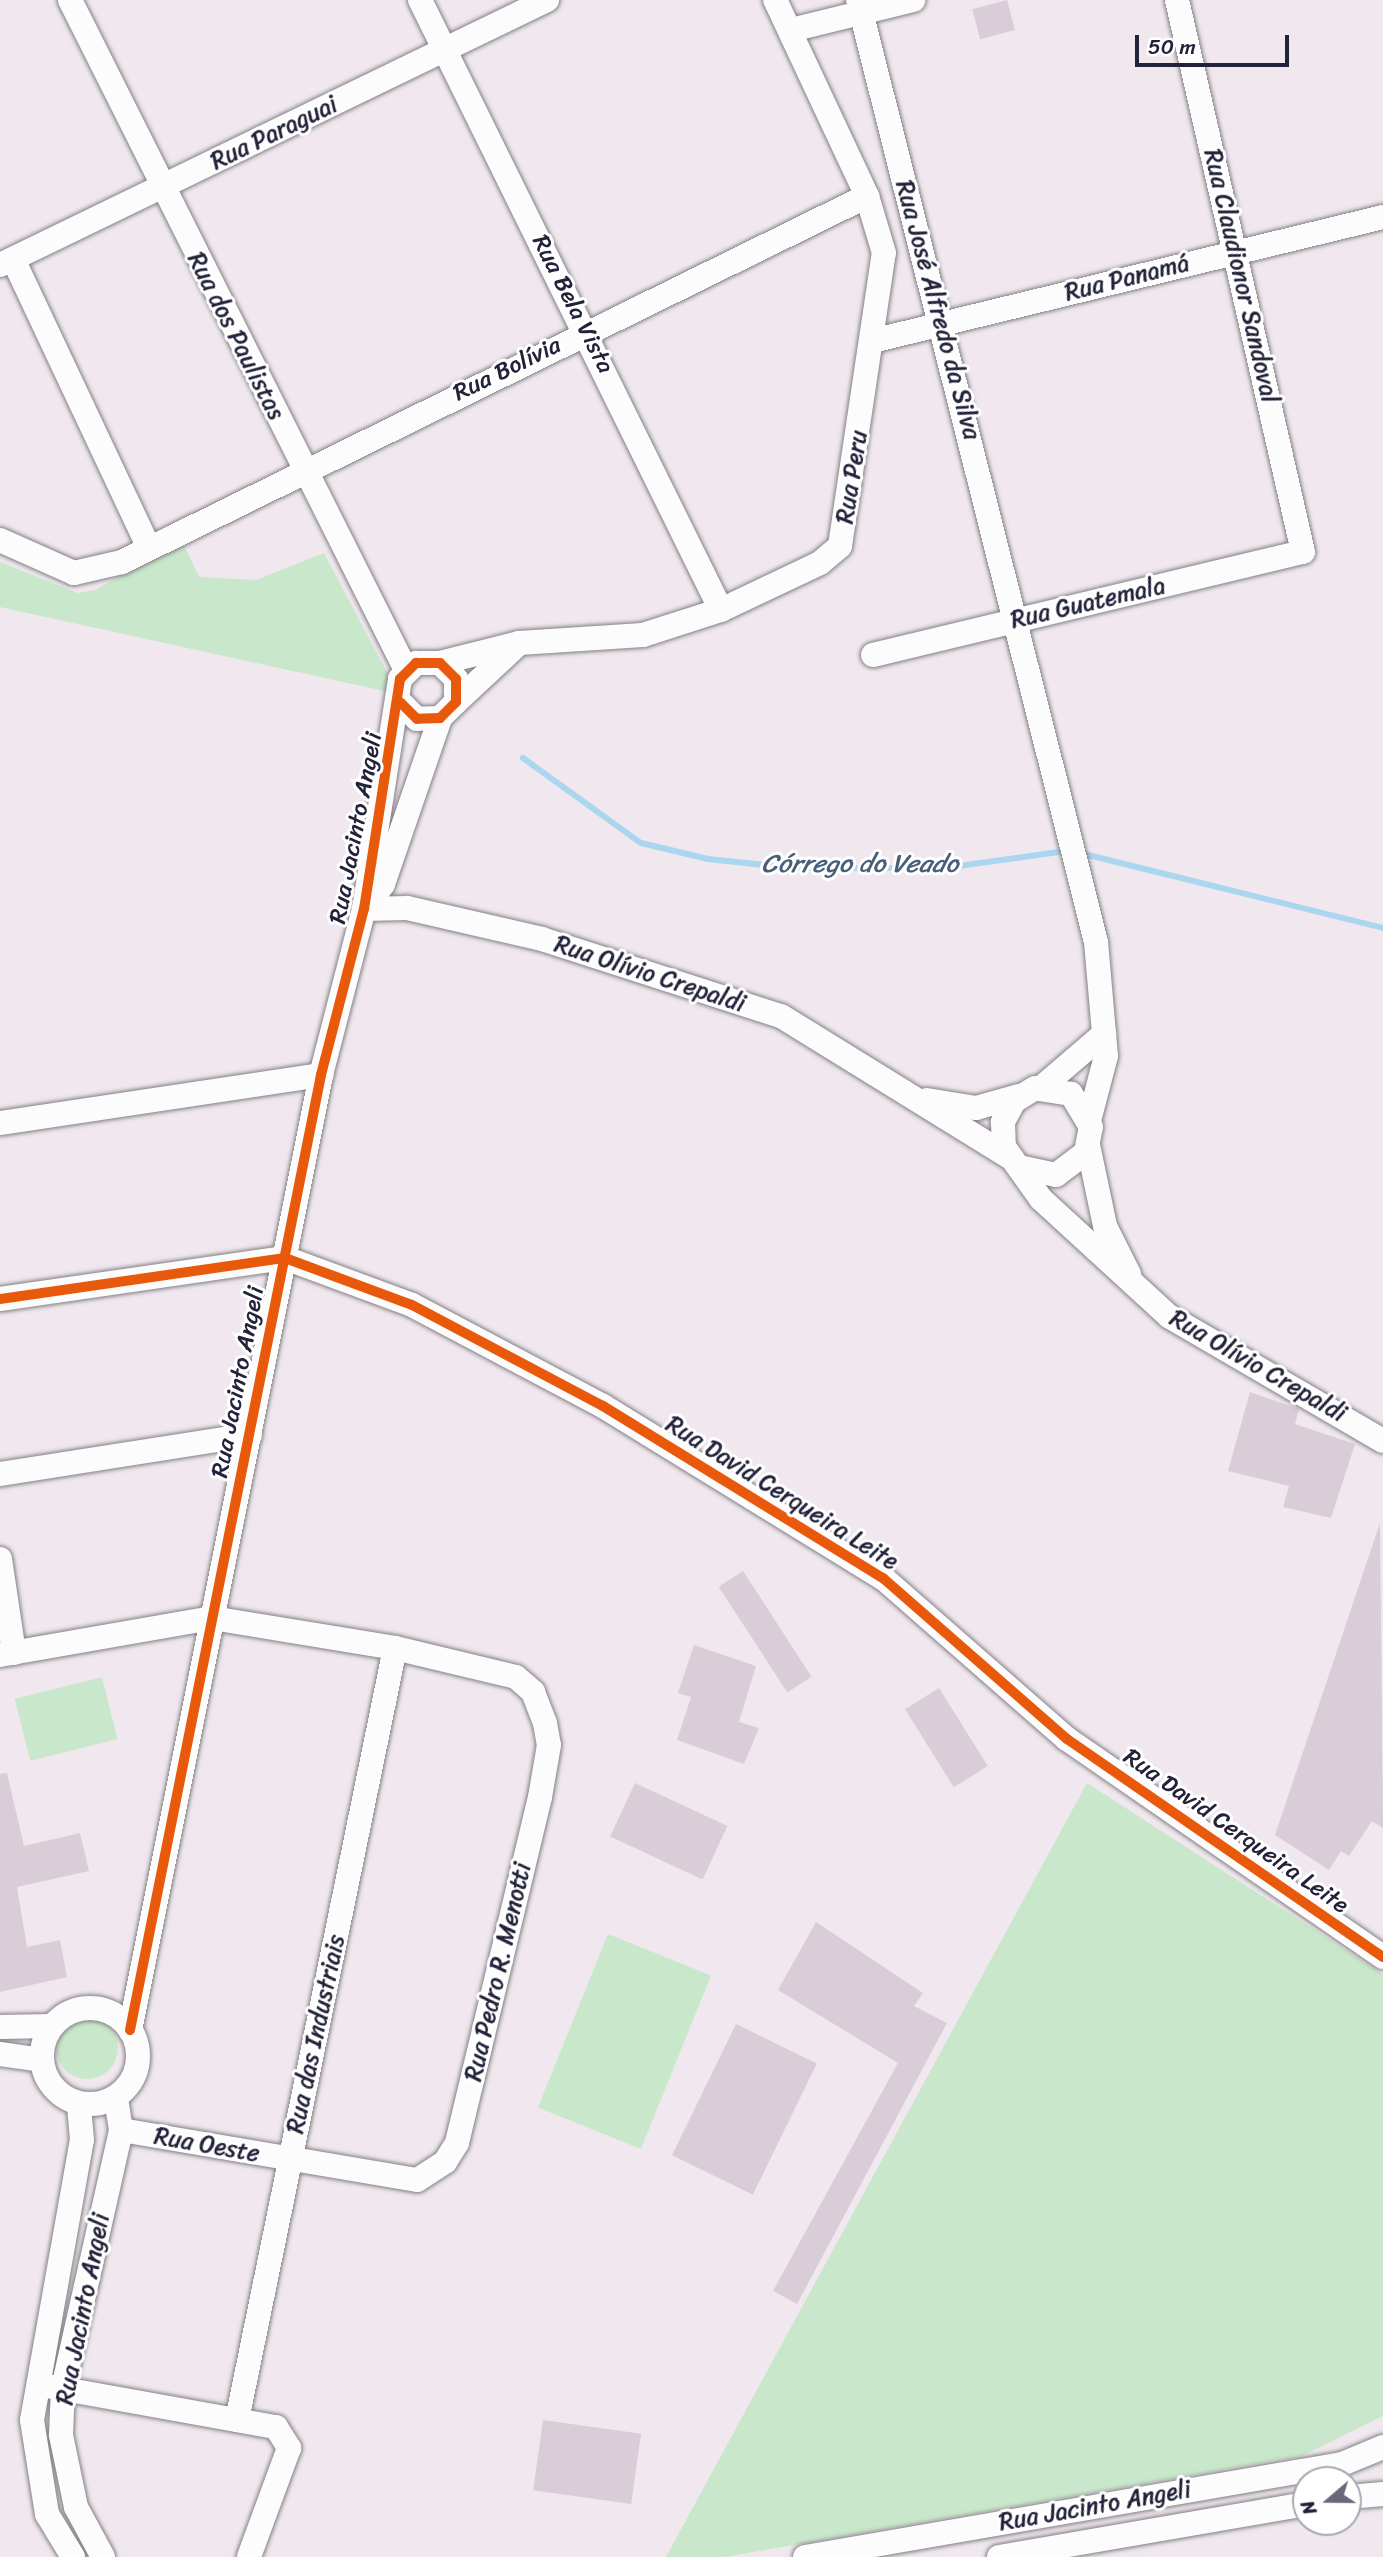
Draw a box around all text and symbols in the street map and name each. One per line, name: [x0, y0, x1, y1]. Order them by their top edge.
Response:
scale bar: [1138, 21, 1292, 65]
text: 50 m: [1148, 28, 1196, 66]
street label: Rua Paraguai: [206, 90, 342, 176]
street label: Rua Claudionor Sandoval: [1198, 146, 1284, 406]
street label: Rua José Alfredo da Silva: [889, 177, 987, 443]
street label: Rua Bela Vista: [525, 229, 621, 379]
street label: Rua dos Paulistas: [181, 247, 291, 425]
street label: Rua Panamá: [1062, 249, 1192, 307]
street label: Rua Bolívia: [448, 331, 566, 407]
street label: Rua Peru: [830, 428, 874, 526]
street label: Rua Guatemala: [1008, 571, 1168, 635]
street label: Rua Jacinto Angeli: [323, 730, 389, 926]
water label: Córrego do Veado: [761, 848, 959, 880]
street label: Rua Olívio Crepaldi: [551, 930, 749, 1018]
street label: Rua Jacinto Angeli: [205, 1284, 271, 1480]
street label: Rua Olívio Crepaldi: [1165, 1304, 1351, 1428]
street label: Rua David Cerqueira Leite: [660, 1410, 904, 1576]
street label: Rua David Cerqueira Leite: [1118, 1742, 1354, 1920]
street label: Rua Pedro R. Menotti: [459, 1859, 537, 2085]
street label: Rua das Industriais: [281, 1933, 351, 2135]
street label: Rua Oeste: [152, 2121, 262, 2169]
street label: Rua Jacinto Angeli: [50, 2211, 116, 2407]
north arrow: [1292, 2466, 1362, 2536]
street label: Rua Jacinto Angeli: [997, 2475, 1193, 2537]
text: N: [1291, 2496, 1326, 2520]

